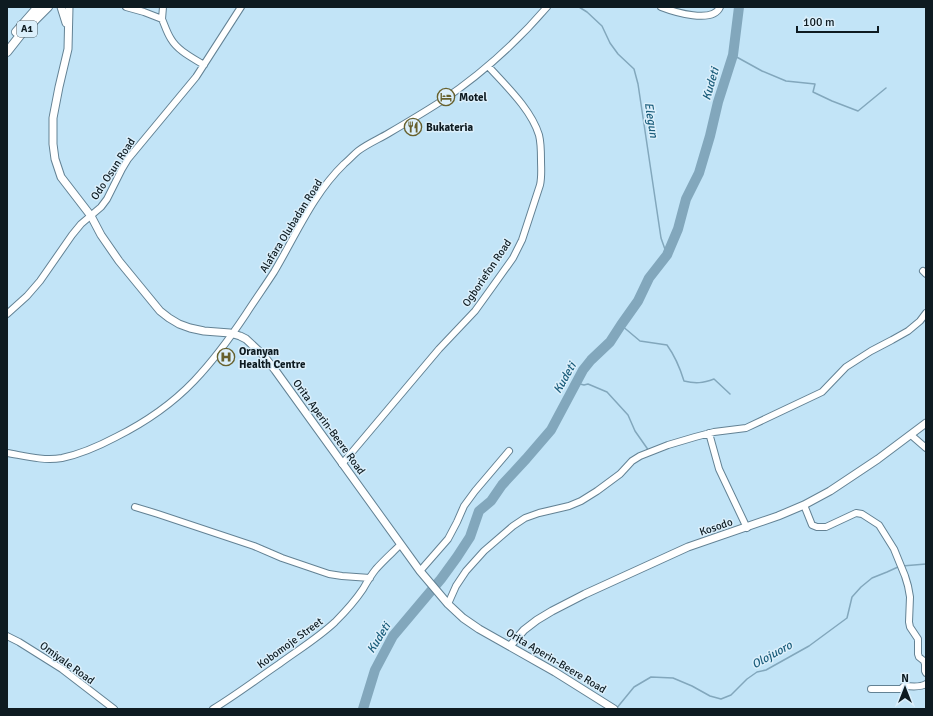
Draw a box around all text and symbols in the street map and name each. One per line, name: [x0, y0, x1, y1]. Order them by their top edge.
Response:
scale bar: [797, 8, 878, 34]
text: 100 m: [803, 15, 835, 30]
road number: A1: [17, 21, 37, 37]
water label: Kudeti: [699, 64, 723, 102]
hotel icon: Motel: [436, 87, 456, 107]
place label: Motel: [459, 91, 487, 104]
water label: Elegun: [641, 101, 661, 139]
restaurant icon: Bukateria: [403, 117, 423, 137]
place label: Bukateria: [426, 121, 473, 134]
street label: Odo Osun Road: [88, 135, 138, 202]
street label: Alafara Olubadan Road: [257, 177, 325, 275]
street label: Ogboriefon Road: [460, 237, 514, 309]
place label: Oranyan Health Centre: [239, 345, 306, 371]
hospital icon: Oranyan Health Centre: [216, 347, 236, 367]
water label: Kudeti: [550, 358, 581, 396]
street label: Orita Aperin-Beere Road: [290, 377, 368, 477]
street label: Kosodo: [698, 515, 735, 539]
street label: Kobomoje Street: [255, 615, 325, 671]
water label: Kudeti: [364, 618, 395, 656]
street label: Orita Aperin-Beere Road: [504, 626, 609, 696]
water label: Olojuoro: [749, 637, 796, 672]
street label: Omiyale Road: [37, 639, 97, 687]
north arrow: [885, 668, 925, 708]
text: N: [901, 672, 909, 685]

